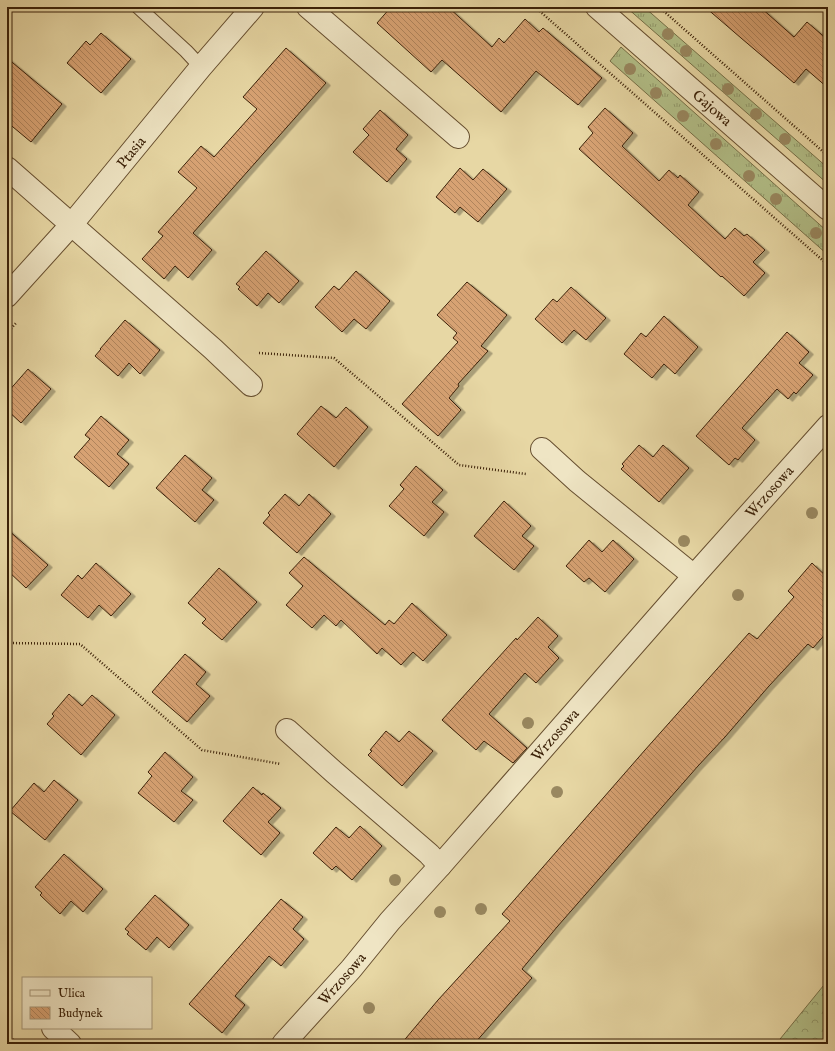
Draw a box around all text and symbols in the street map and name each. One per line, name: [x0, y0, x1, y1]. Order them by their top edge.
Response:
street label: Gajowa: [688, 86, 736, 131]
street label: Ptasia: [113, 132, 151, 172]
street label: Wrzosowa: [741, 462, 798, 522]
street label: Wrzosowa: [527, 704, 584, 765]
street label: Wrzosowa: [314, 949, 371, 1009]
legend: [22, 977, 152, 1029]
text: Ulica: [58, 986, 86, 1001]
text: Budynek: [58, 1006, 103, 1021]

